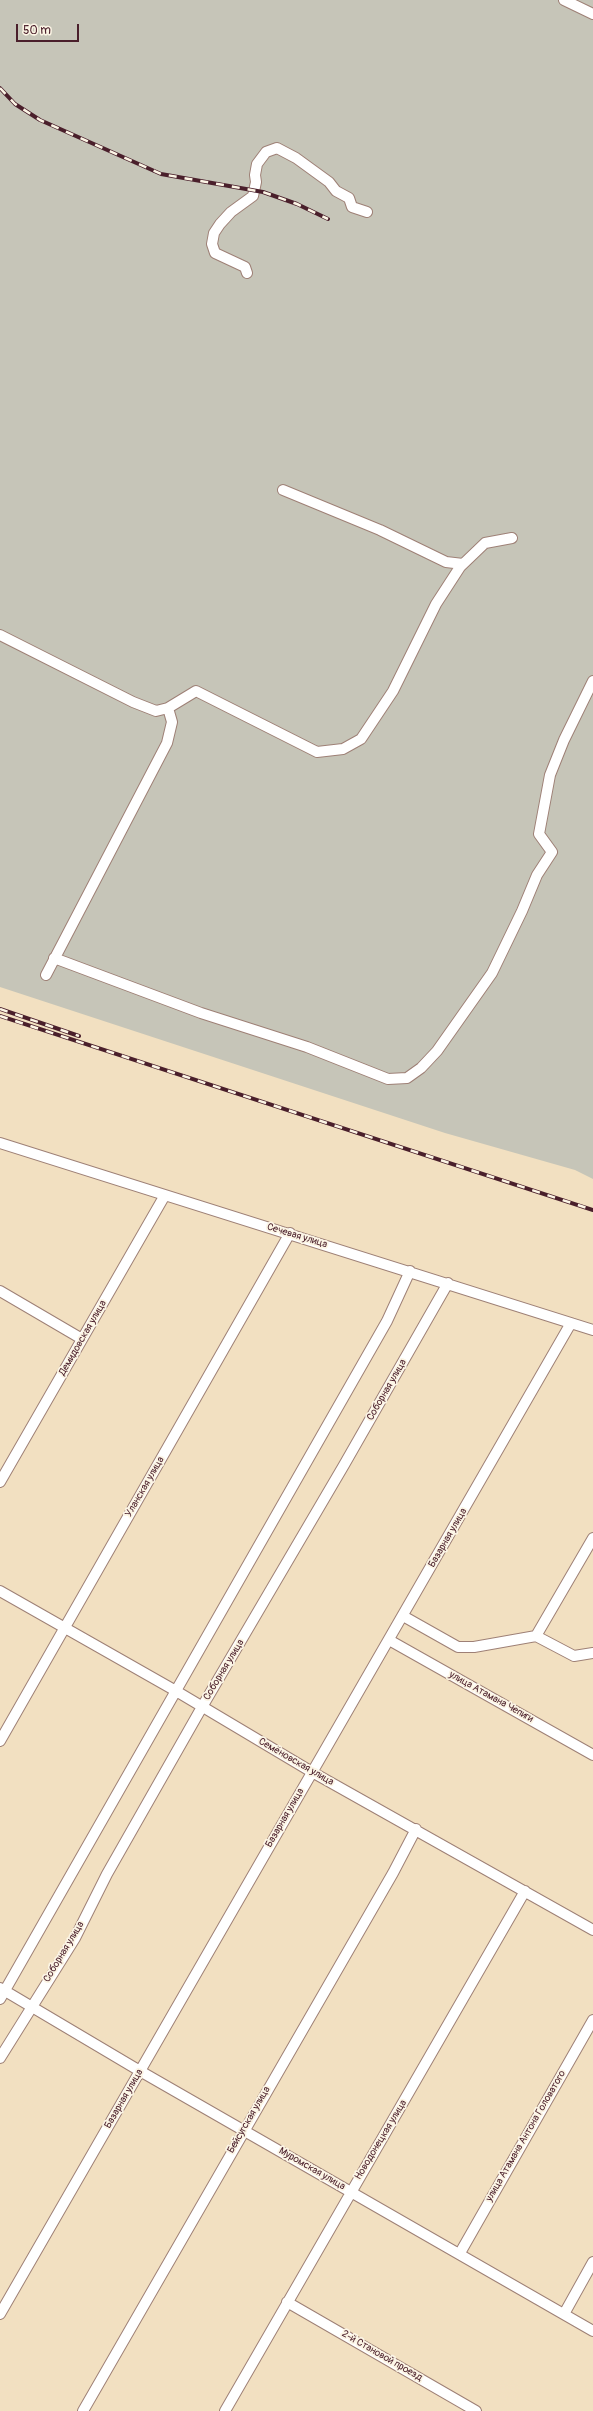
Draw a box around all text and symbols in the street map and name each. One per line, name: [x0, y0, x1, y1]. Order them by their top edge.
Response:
scale bar: [18, 16, 81, 42]
text: 50 m: [23, 23, 51, 38]
street label: Сечевая улица: [265, 1221, 329, 1251]
street label: Демидовская улица: [57, 1298, 109, 1378]
street label: Соборная улица: [365, 1357, 409, 1423]
street label: Уланская улица: [123, 1455, 167, 1519]
street label: Базарная улица: [426, 1506, 470, 1570]
street label: Соборная улица: [201, 1637, 247, 1703]
street label: улица Атамана Чепиги: [447, 1669, 535, 1725]
street label: Семёновская улица: [256, 1736, 336, 1788]
street label: Базарная улица: [263, 1786, 307, 1850]
street label: Соборная улица: [41, 1919, 87, 1985]
street label: Базарная улица: [102, 2067, 146, 2131]
street label: улица Атамана Антона Головатого: [483, 2068, 569, 2204]
street label: Бейсугская улица: [225, 2084, 273, 2156]
street label: Новодонецкая улица: [352, 2098, 410, 2182]
street label: Муромская улица: [277, 2145, 347, 2193]
street label: 2-й Становой проезд: [340, 2328, 424, 2384]

